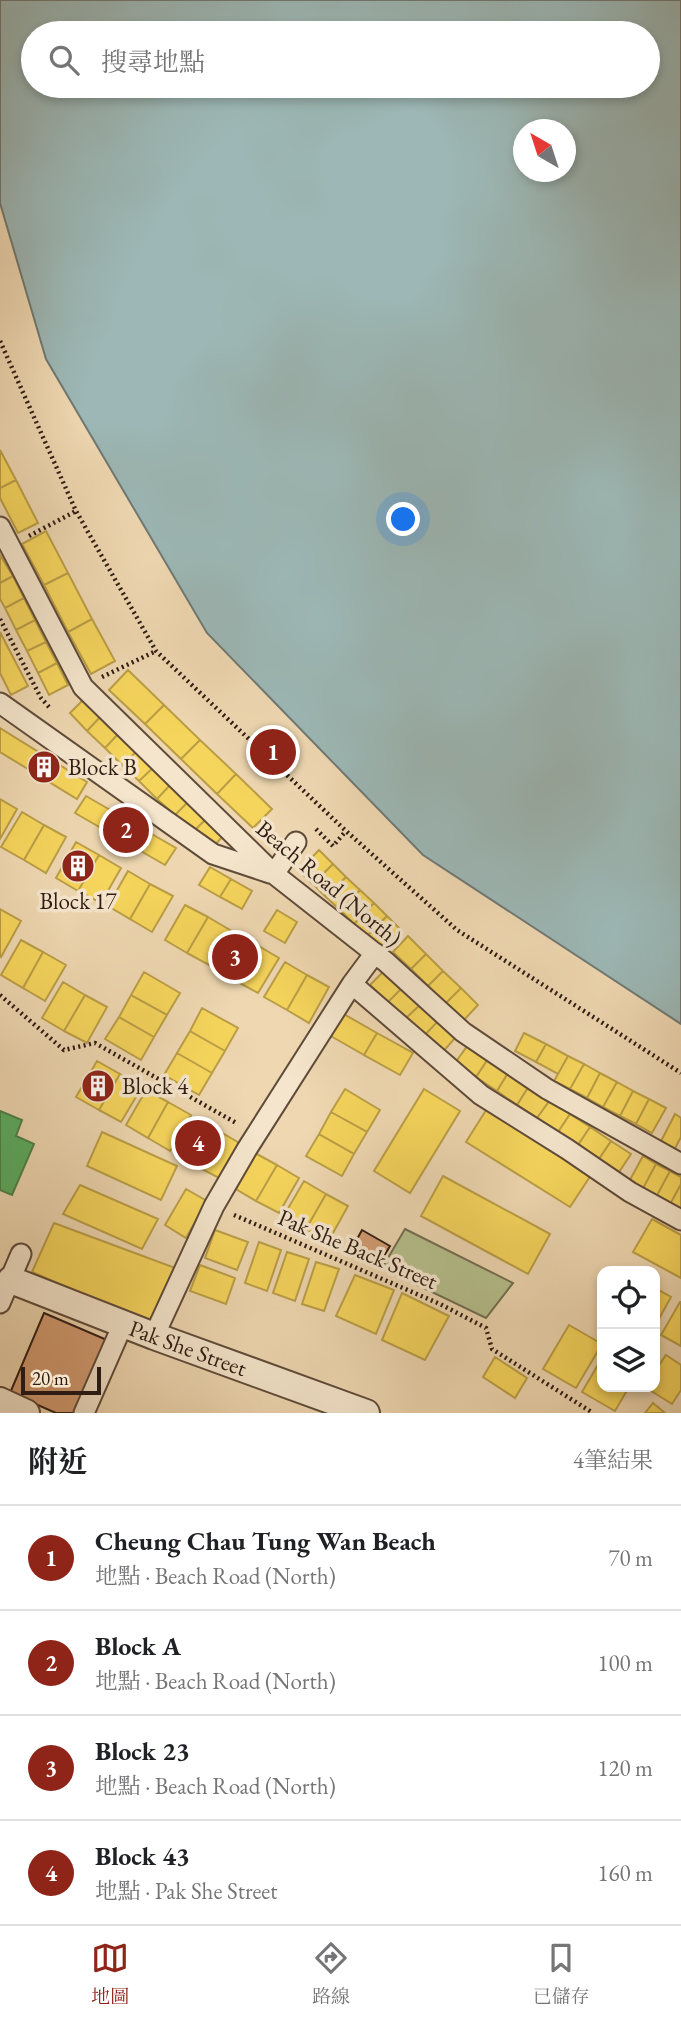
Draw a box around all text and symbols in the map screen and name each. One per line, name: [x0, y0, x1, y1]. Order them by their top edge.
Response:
search box: [21, 21, 660, 98]
icon: search: [45, 41, 83, 79]
text: 搜尋地點: [101, 45, 205, 79]
north arrow: [513, 119, 576, 182]
your location: [386, 502, 420, 536]
pin: 1: [250, 726, 296, 778]
building icon: Block B: [25, 748, 63, 786]
place label: Block B: [68, 752, 137, 782]
pin: 2: [103, 804, 149, 856]
street label: Beach Road (North): [250, 813, 408, 953]
building icon: Block 17: [59, 847, 97, 885]
place label: Block 17: [39, 886, 118, 916]
pin: 3: [212, 931, 258, 983]
building icon: Block 4: [79, 1067, 117, 1105]
place label: Block 4: [122, 1071, 189, 1101]
pin: 4: [175, 1117, 221, 1169]
street label: Pak She Back Street: [274, 1202, 443, 1296]
map controls: [597, 1266, 660, 1392]
button: locate: [597, 1266, 660, 1329]
street label: Pak She Street: [125, 1313, 252, 1383]
button: layers: [597, 1329, 660, 1392]
scale bar: [21, 1364, 102, 1396]
text: 20 m: [32, 1366, 69, 1391]
text: 附近: [28, 1442, 88, 1481]
text: 4筆結果: [573, 1445, 653, 1475]
text: Cheung Chau Tung Wan Beach: [95, 1524, 436, 1558]
text: 1: [45, 1543, 57, 1573]
text: 70 m: [608, 1543, 653, 1573]
text: 地點 · Beach Road (North): [95, 1561, 336, 1591]
text: Block A: [95, 1629, 181, 1663]
text: 2: [45, 1648, 57, 1678]
text: 100 m: [597, 1648, 653, 1678]
text: 地點 · Beach Road (North): [95, 1666, 336, 1696]
text: Block 23: [95, 1734, 190, 1768]
text: 3: [45, 1753, 57, 1783]
text: 120 m: [597, 1753, 653, 1783]
text: 地點 · Beach Road (North): [95, 1771, 336, 1801]
text: Block 43: [95, 1839, 190, 1873]
text: 4: [45, 1858, 57, 1888]
text: 160 m: [597, 1858, 653, 1888]
text: 地點 · Pak She Street: [95, 1876, 278, 1906]
tab: 地圖: [91, 1939, 129, 2009]
tab: 路線: [312, 1939, 350, 2009]
tab: 已儲存: [533, 1939, 590, 2009]

